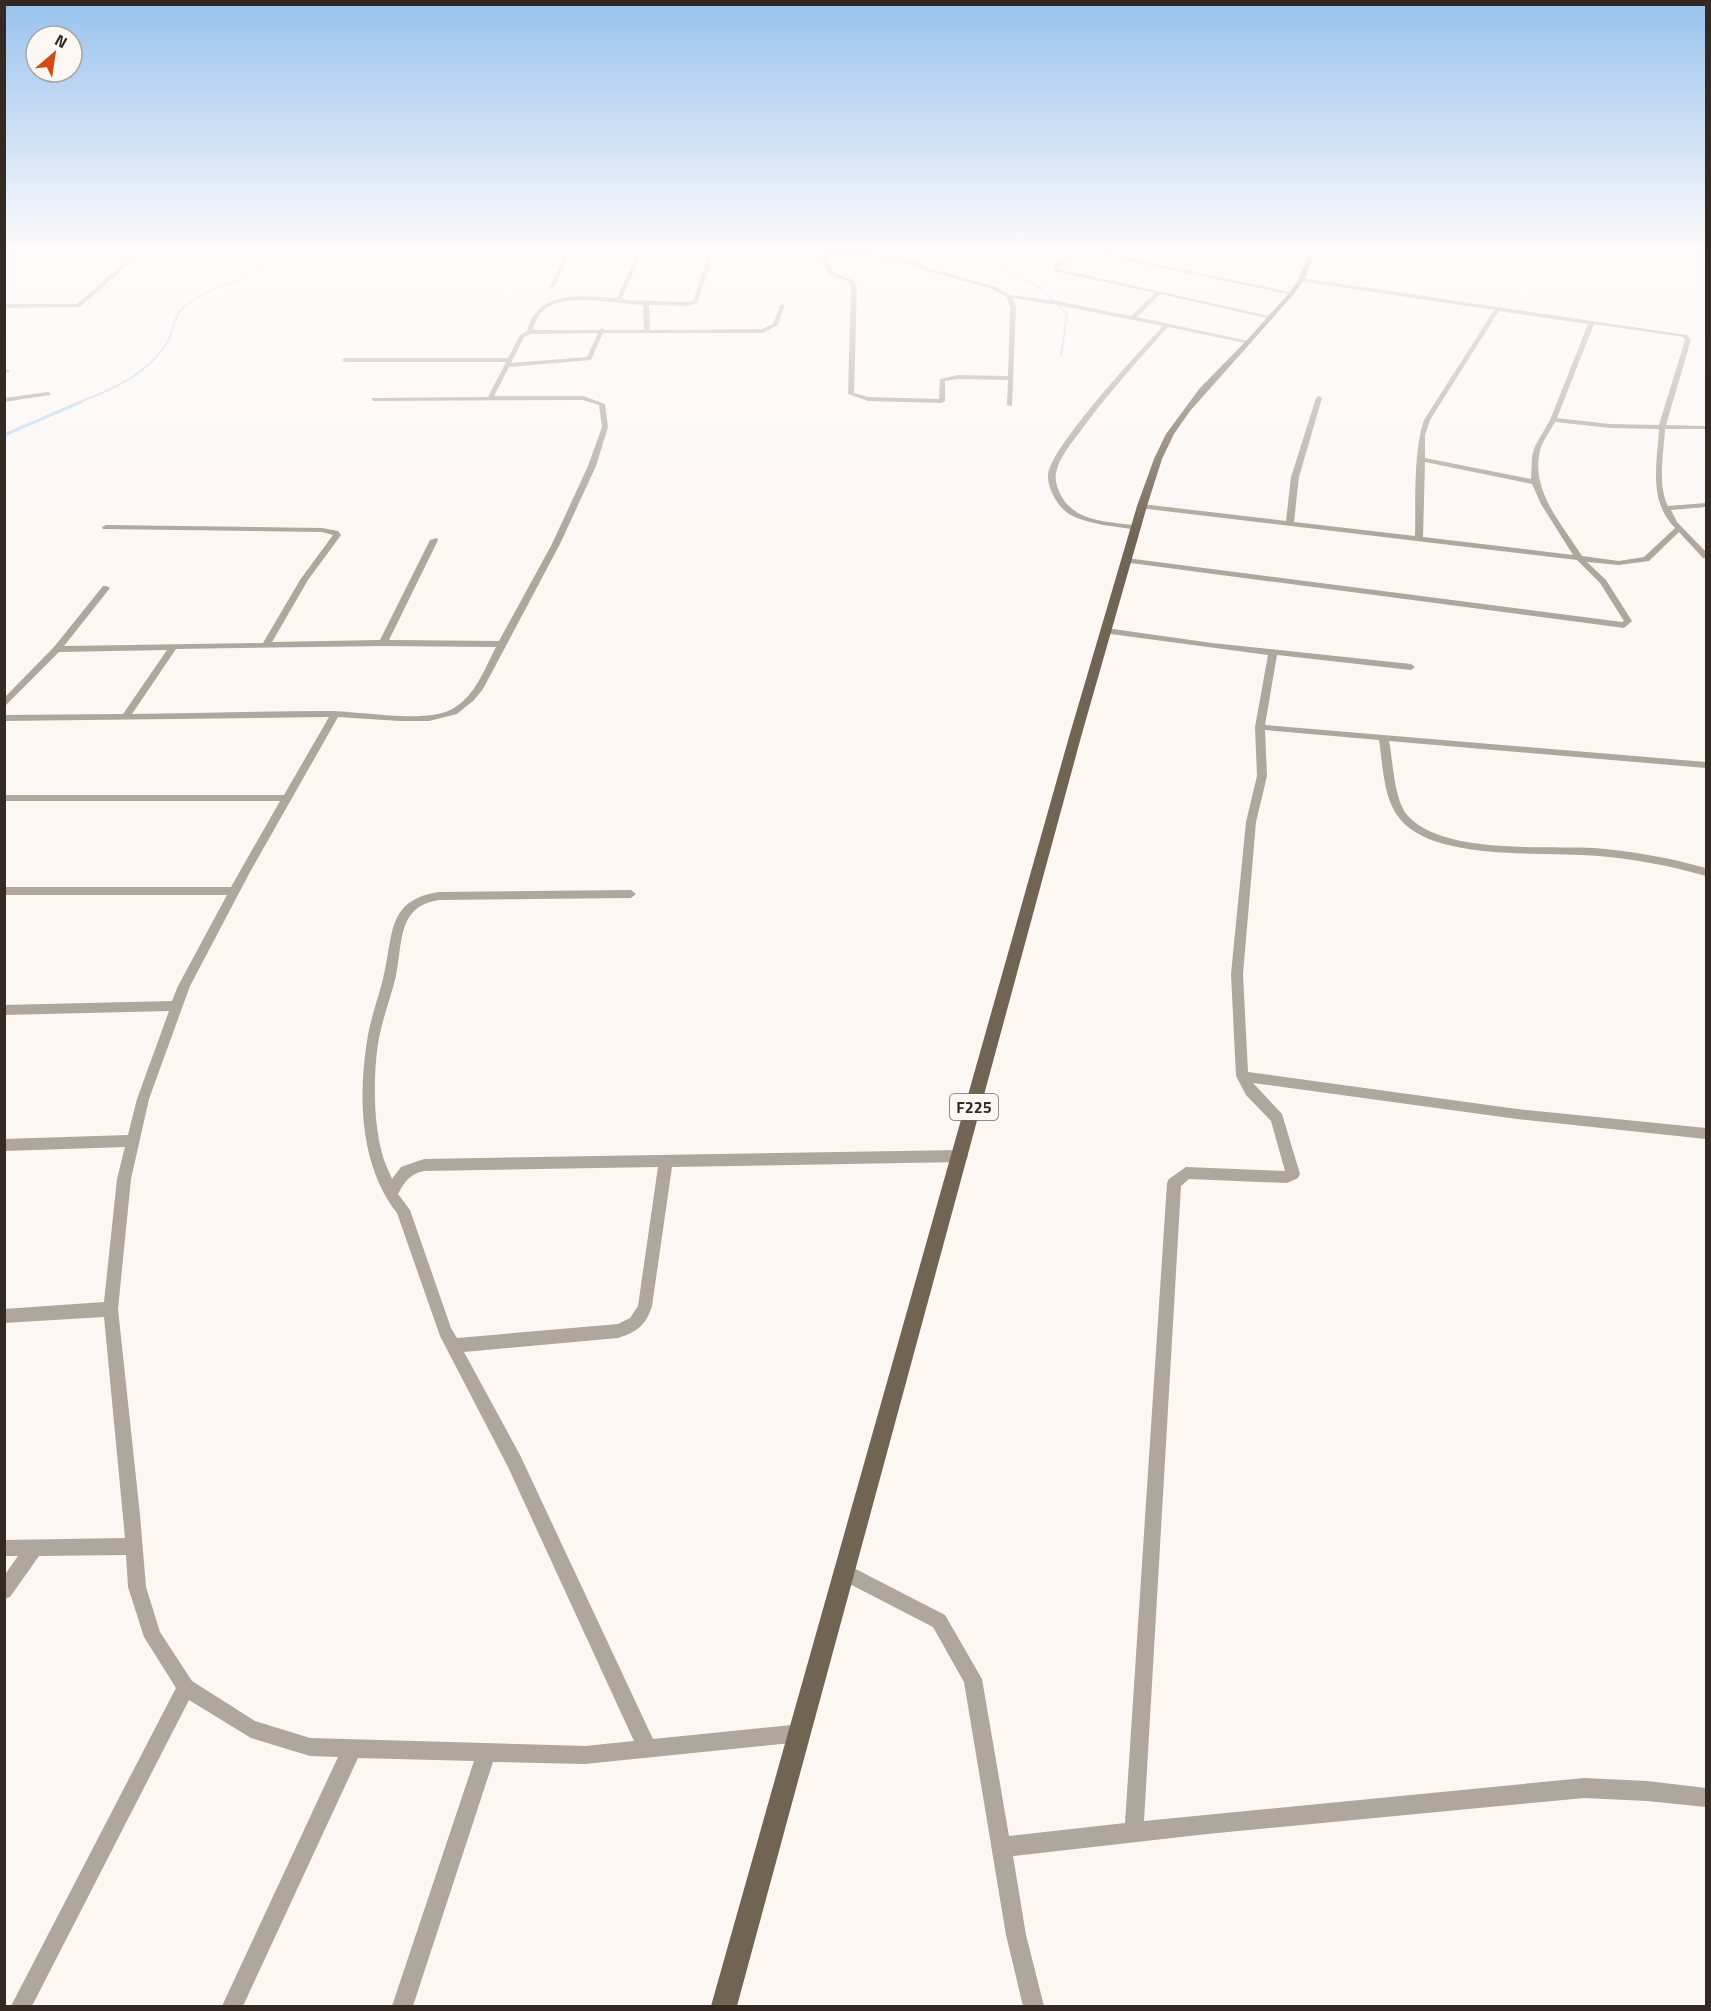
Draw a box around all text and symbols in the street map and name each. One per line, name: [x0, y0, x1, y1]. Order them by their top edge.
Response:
north arrow: [24, 24, 84, 84]
text: N: [51, 28, 72, 54]
road number: F225: [950, 1094, 998, 1120]

